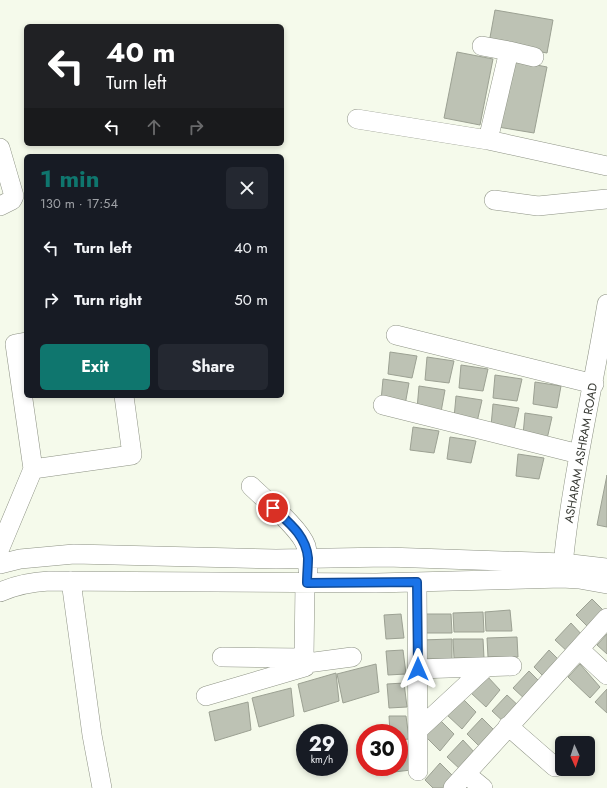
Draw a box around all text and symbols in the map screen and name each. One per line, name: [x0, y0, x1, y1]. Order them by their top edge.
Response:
text: 40 m: [106, 32, 175, 73]
icon: left: [40, 40, 92, 92]
text: Turn left: [106, 70, 166, 96]
icon: left: [101, 116, 123, 138]
icon: ahead: [143, 116, 165, 138]
icon: right: [185, 116, 207, 138]
text: 1 min: [40, 161, 100, 196]
button: close: [226, 167, 268, 209]
text: 130 m · 17:54: [40, 194, 118, 213]
icon: left: [40, 237, 62, 259]
text: Turn left: [74, 237, 132, 259]
text: 40 m: [234, 237, 268, 259]
icon: right: [40, 289, 62, 311]
text: Turn right: [74, 289, 142, 311]
text: 50 m: [234, 289, 268, 311]
button: Exit: [40, 344, 150, 390]
button: Share: [158, 344, 268, 390]
street label: ASHARAM ASHRAM ROAD: [560, 382, 602, 524]
pin: [256, 491, 290, 525]
icon: arrive: [262, 497, 284, 519]
position arrow: [397, 648, 439, 690]
speed limit sign: 30: [356, 724, 408, 776]
text: 29: [309, 730, 335, 759]
north arrow: [555, 736, 595, 776]
map controls: [555, 736, 595, 776]
text: km/h: [311, 752, 333, 767]

